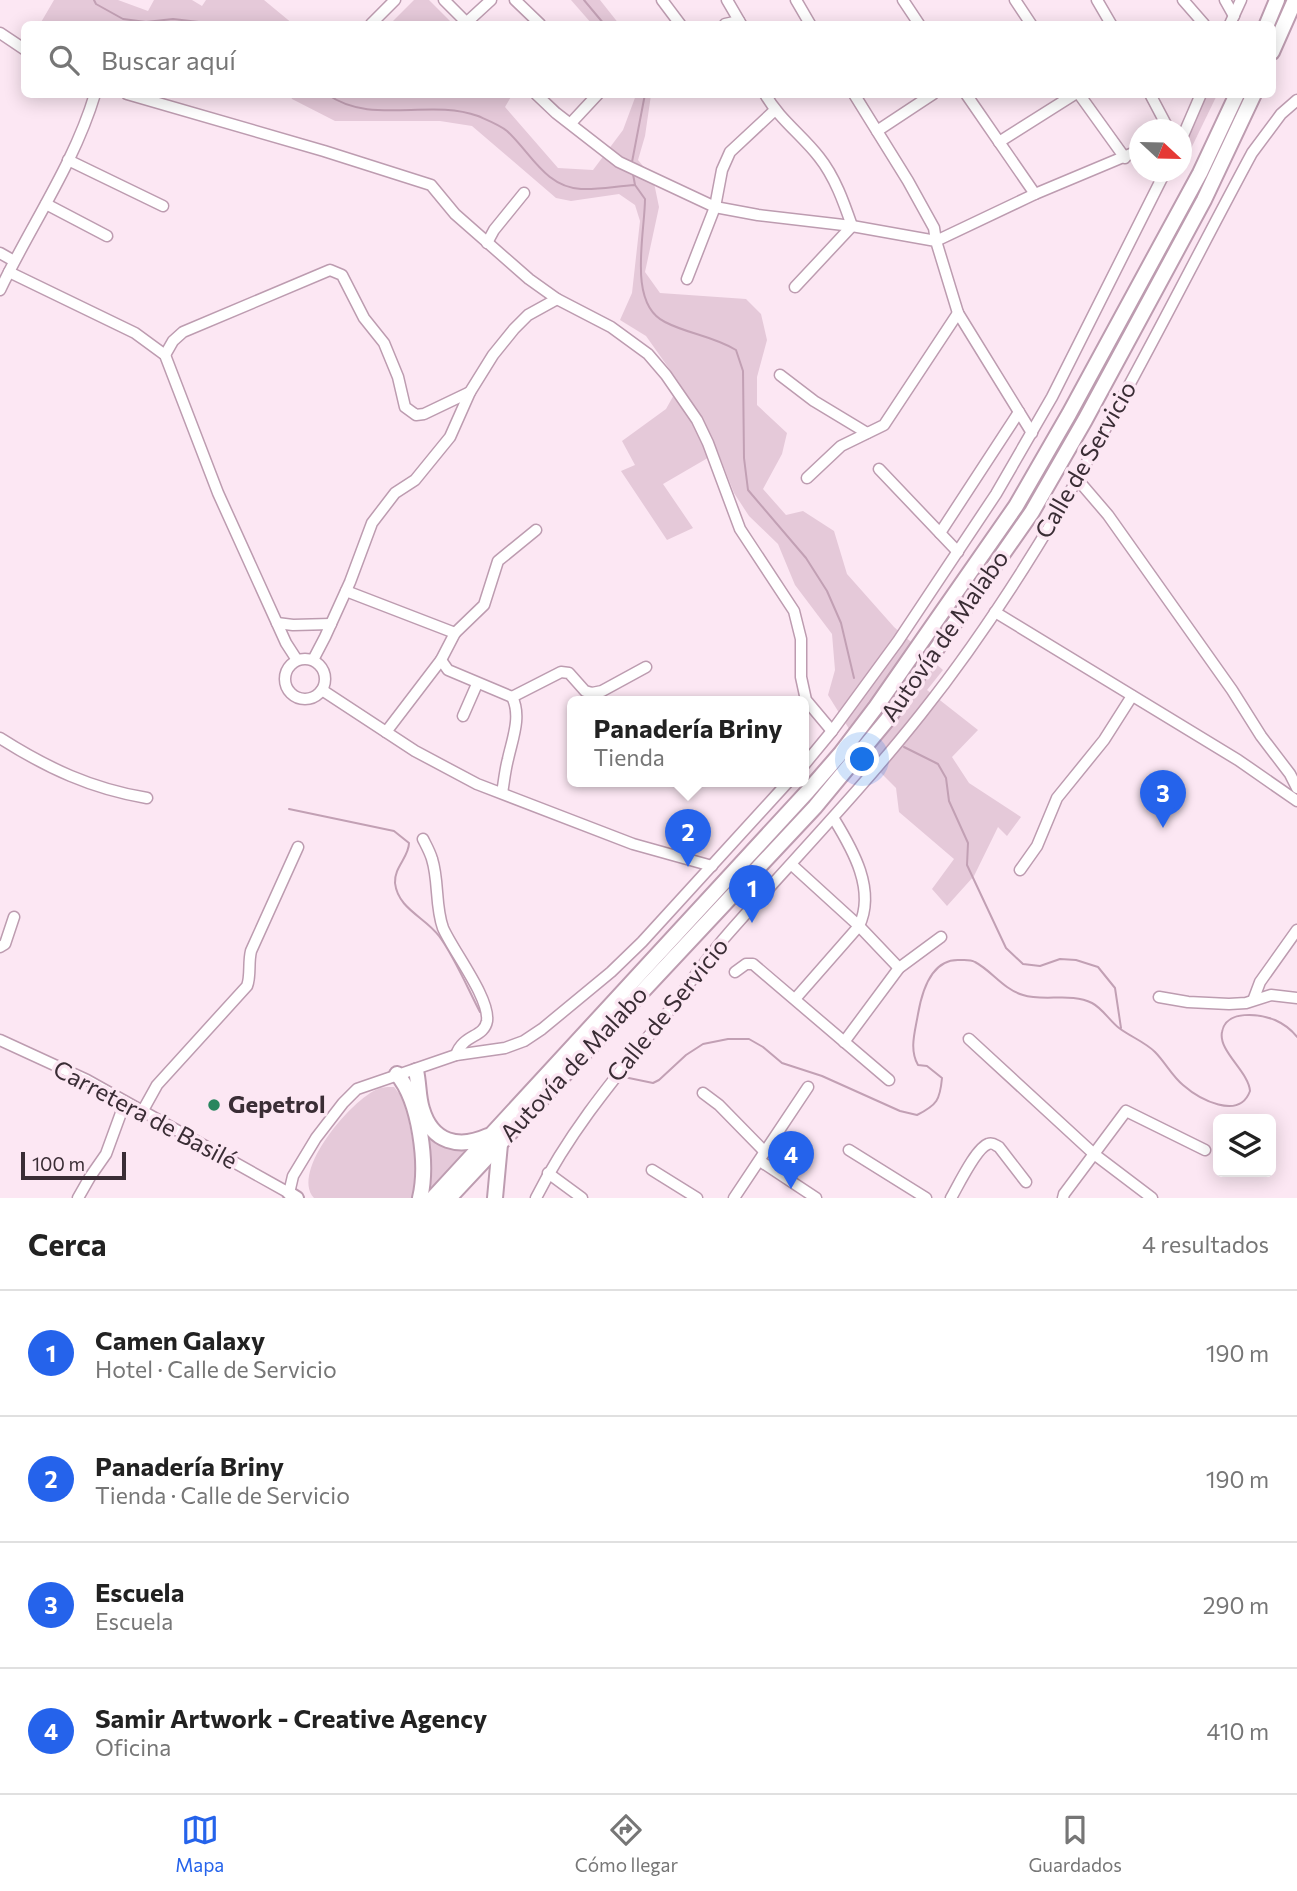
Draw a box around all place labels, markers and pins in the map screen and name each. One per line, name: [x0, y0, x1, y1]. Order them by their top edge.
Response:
pin: 3: [1140, 770, 1186, 828]
pin: 2: [665, 809, 711, 867]
pin: 1: [729, 865, 775, 923]
place label: Gepetrol: [228, 1089, 325, 1118]
marker: Gepetrol: [206, 1097, 222, 1113]
pin: 4: [768, 1131, 814, 1189]

